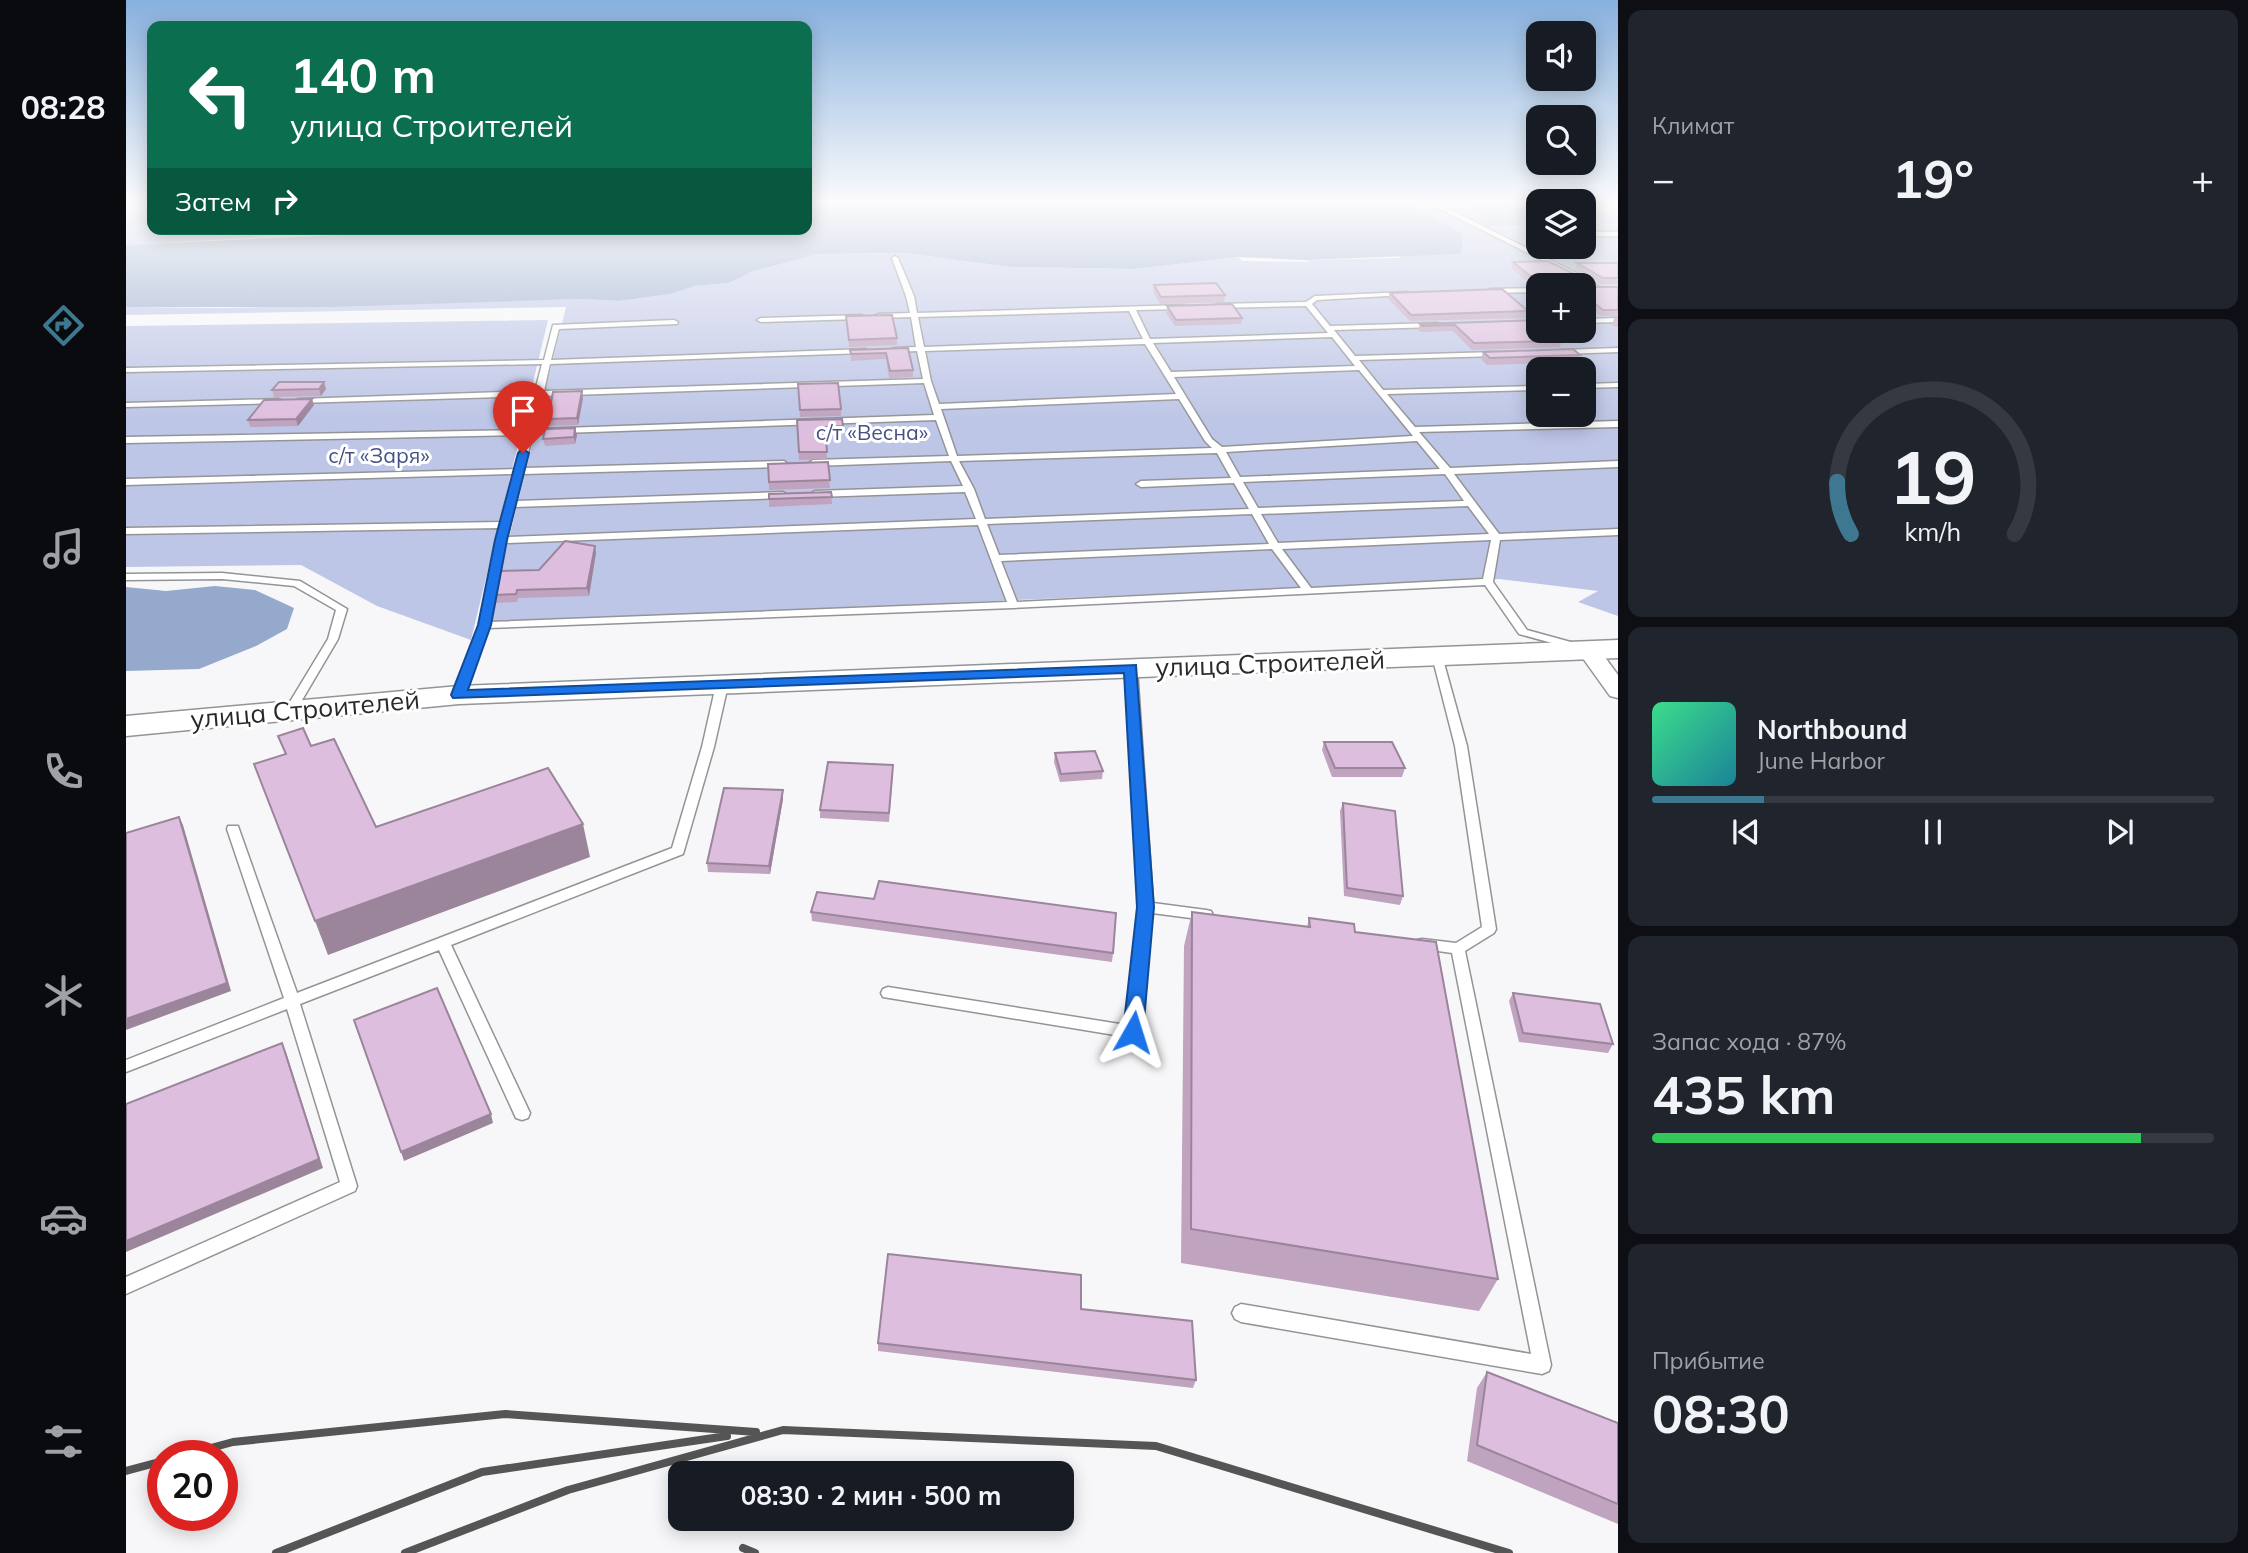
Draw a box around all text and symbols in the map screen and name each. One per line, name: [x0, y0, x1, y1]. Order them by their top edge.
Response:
map controls: [1526, 21, 1596, 427]
button: sound: [1526, 21, 1596, 91]
text: 140 m: [290, 44, 436, 105]
icon: left: [175, 49, 266, 140]
text: 08:28: [21, 87, 105, 127]
text: улица Строителей: [290, 105, 573, 145]
button: search: [1526, 105, 1596, 175]
text: Климат: [1652, 111, 1734, 140]
text: 19°: [1892, 146, 1974, 211]
text: −: [1652, 155, 1675, 203]
text: +: [2191, 155, 2214, 203]
icon: right: [266, 182, 304, 220]
text: Затем: [175, 185, 252, 218]
button: layers: [1526, 189, 1596, 259]
button: +: [1526, 273, 1596, 343]
icon: directions: [39, 301, 88, 350]
button: −: [1526, 357, 1596, 427]
pin: [493, 381, 553, 453]
icon: arrive: [504, 392, 542, 430]
park label: с/т «Весна»: [816, 419, 928, 445]
text: 19: [1889, 431, 1977, 522]
park label: с/т «Заря»: [328, 442, 430, 468]
text: km/h: [1905, 516, 1961, 547]
icon: music: [39, 524, 88, 573]
street label: улица Строителей: [1155, 642, 1385, 684]
street label: улица Строителей: [189, 683, 421, 735]
text: Northbound: [1757, 713, 1907, 746]
text: June Harbor: [1757, 746, 1885, 775]
icon: phone: [39, 747, 88, 796]
icon: previous: [1727, 813, 1765, 851]
icon: pause: [1914, 813, 1952, 851]
icon: next: [2101, 813, 2139, 851]
icon: climate: [39, 971, 88, 1020]
position arrow: [1096, 995, 1170, 1069]
text: Запас хода · 87%: [1652, 1027, 1847, 1056]
text: 435 km: [1652, 1062, 1835, 1127]
icon: car: [39, 1194, 88, 1243]
text: Прибытие: [1652, 1346, 1765, 1375]
text: 08:30: [1652, 1381, 1790, 1446]
icon: filters: [39, 1417, 88, 1466]
speed limit sign: 20: [147, 1440, 238, 1531]
text: 08:30 · 2 мин · 500 m: [741, 1479, 1001, 1512]

